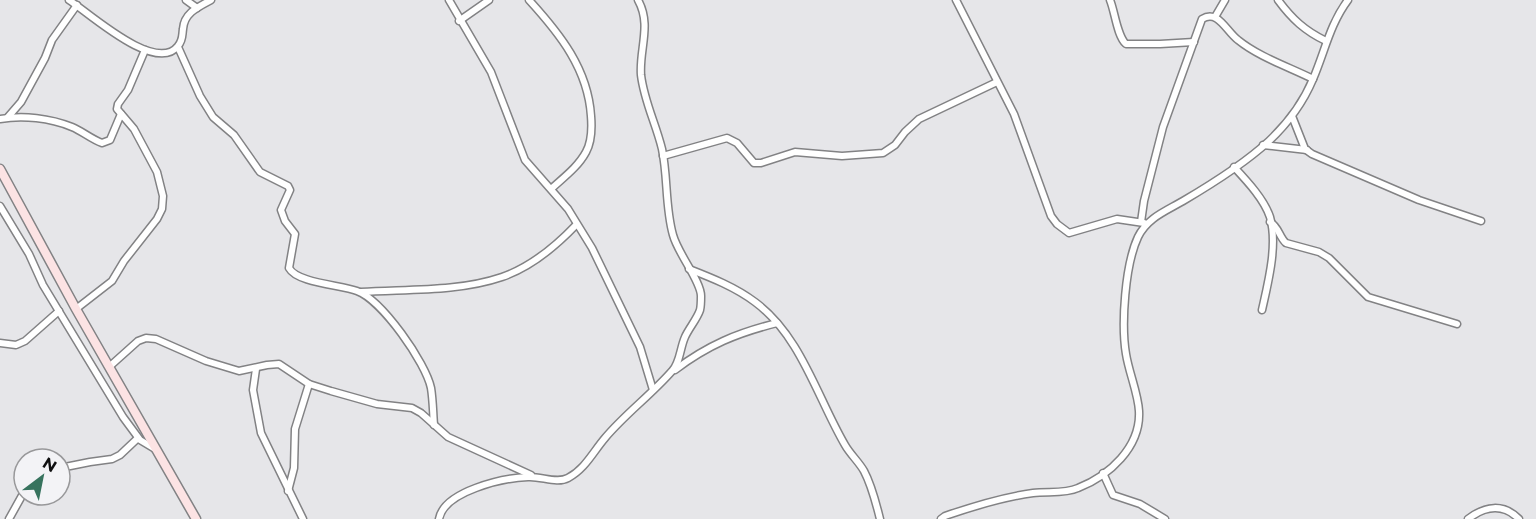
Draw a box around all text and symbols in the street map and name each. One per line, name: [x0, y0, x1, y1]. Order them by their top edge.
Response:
north arrow: [12, 447, 72, 507]
text: N: [39, 453, 60, 476]

